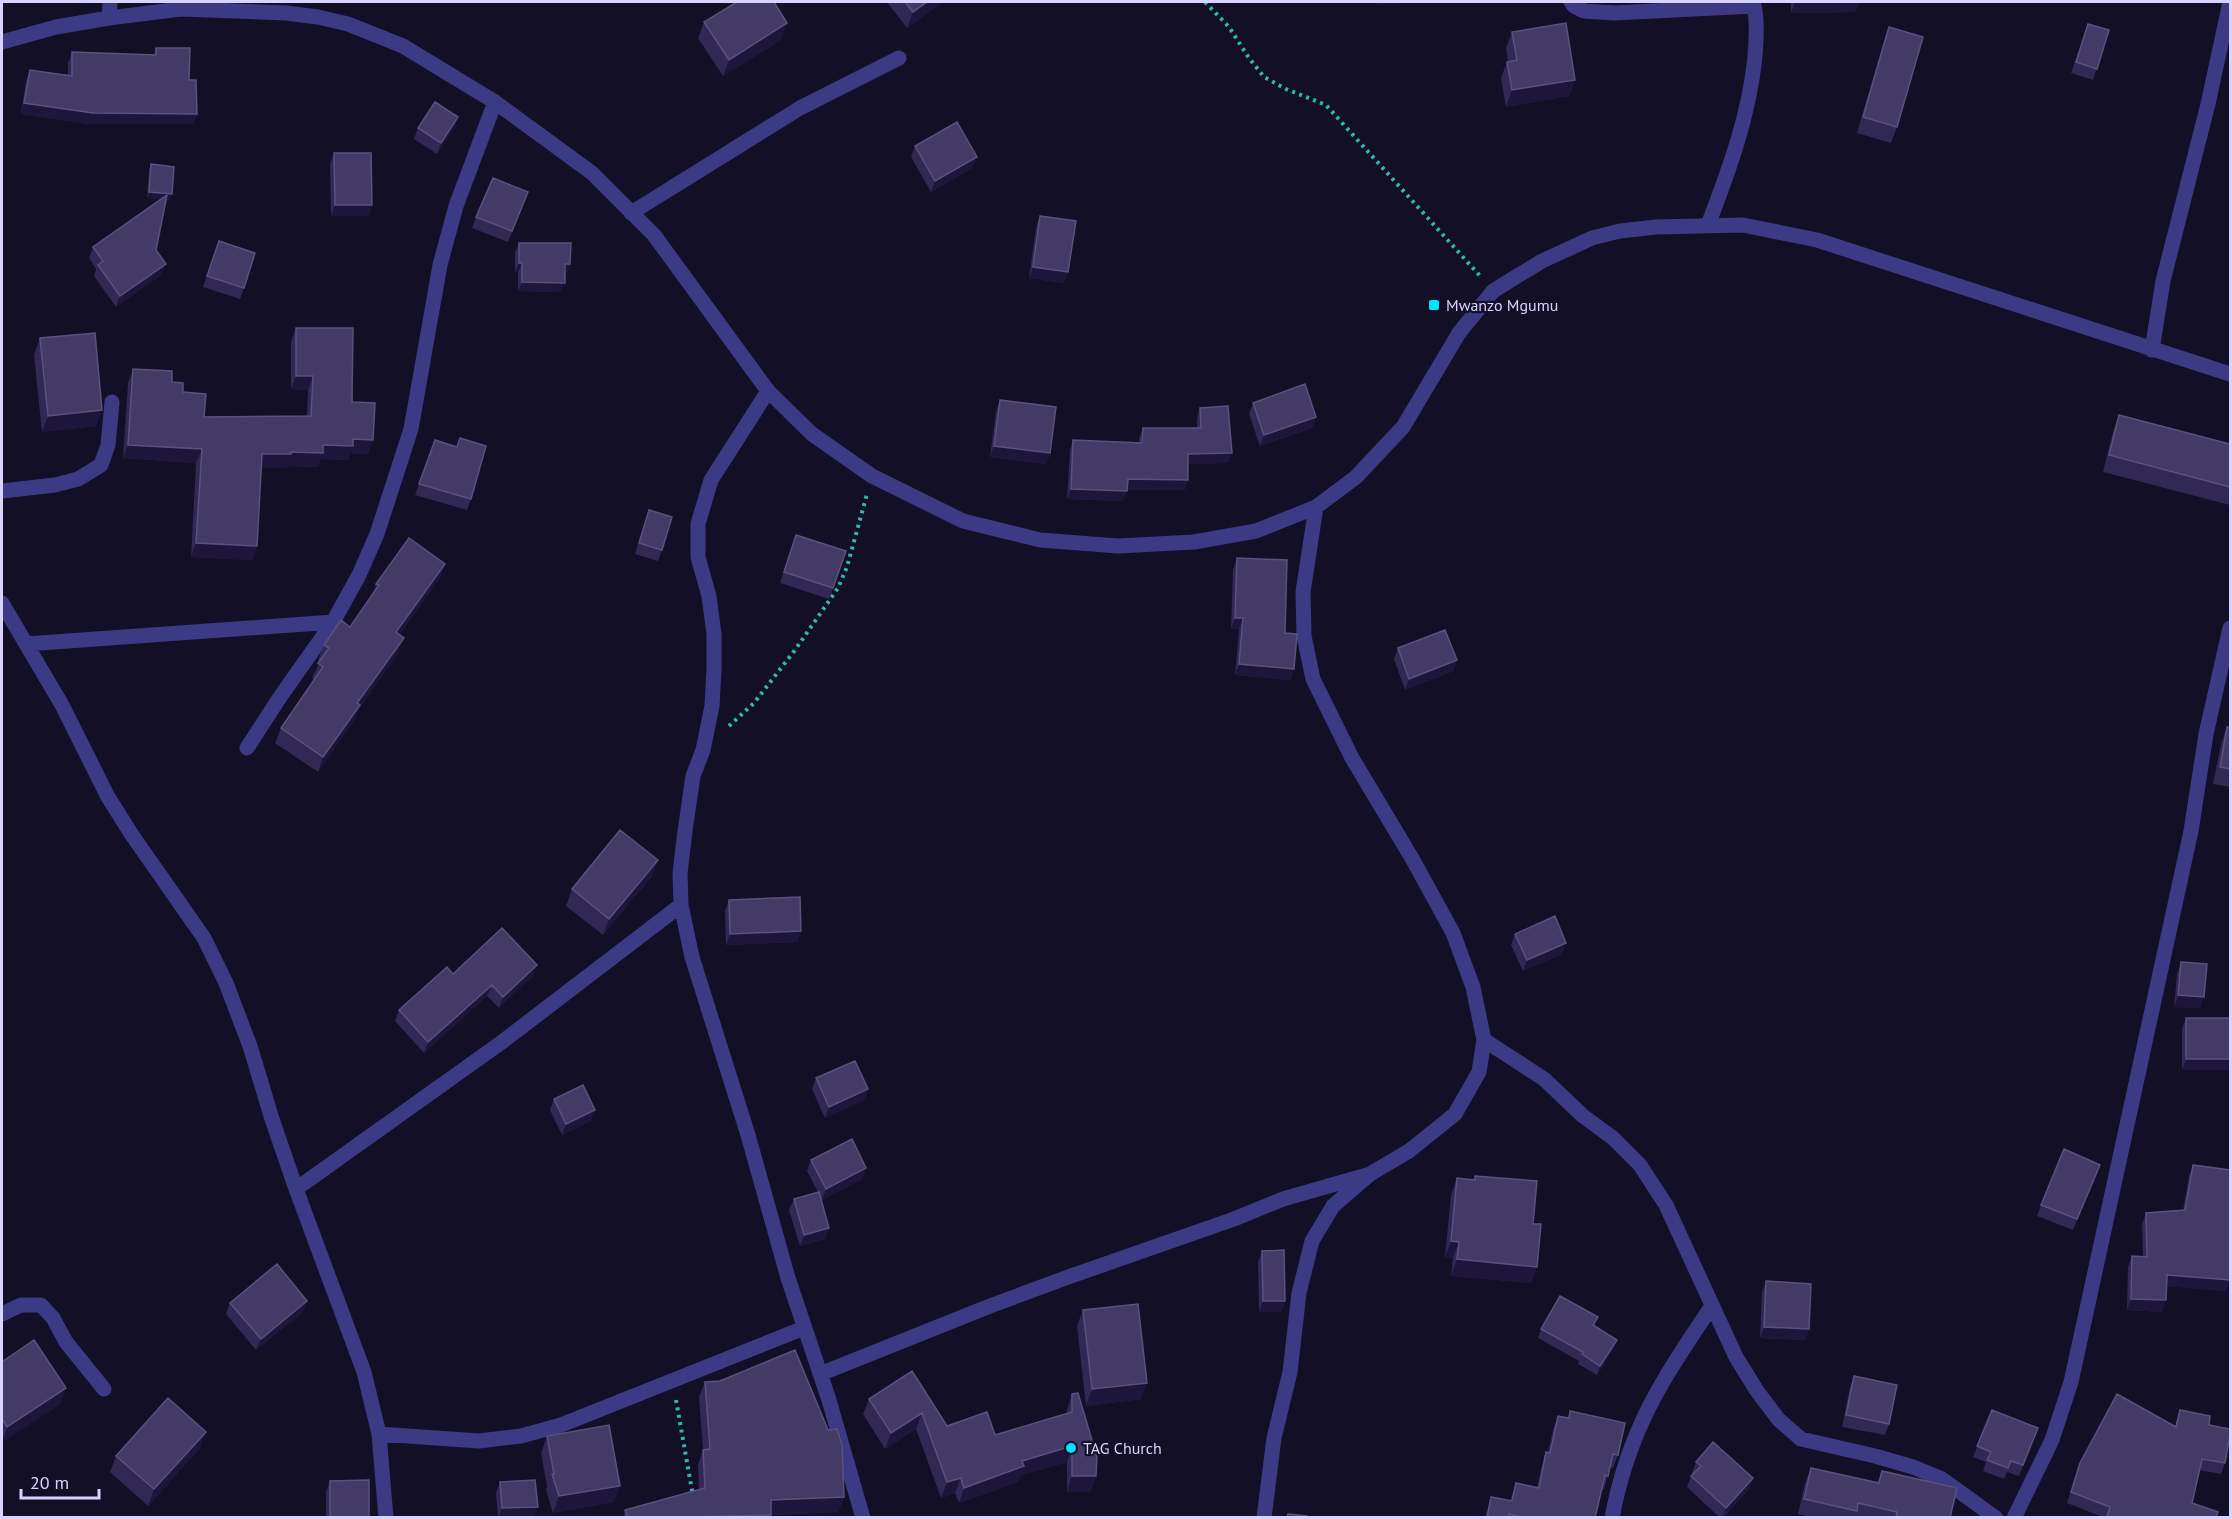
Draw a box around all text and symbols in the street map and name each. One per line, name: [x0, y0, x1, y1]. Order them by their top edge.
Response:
place label: Mwanzo Mgumu: [1446, 295, 1558, 315]
marker: Mwanzo Mgumu: [1427, 298, 1441, 312]
place label: TAG Church: [1083, 1438, 1162, 1458]
marker: TAG Church: [1064, 1441, 1078, 1455]
scale bar: [21, 1462, 99, 1500]
text: 20 m: [30, 1471, 69, 1494]

